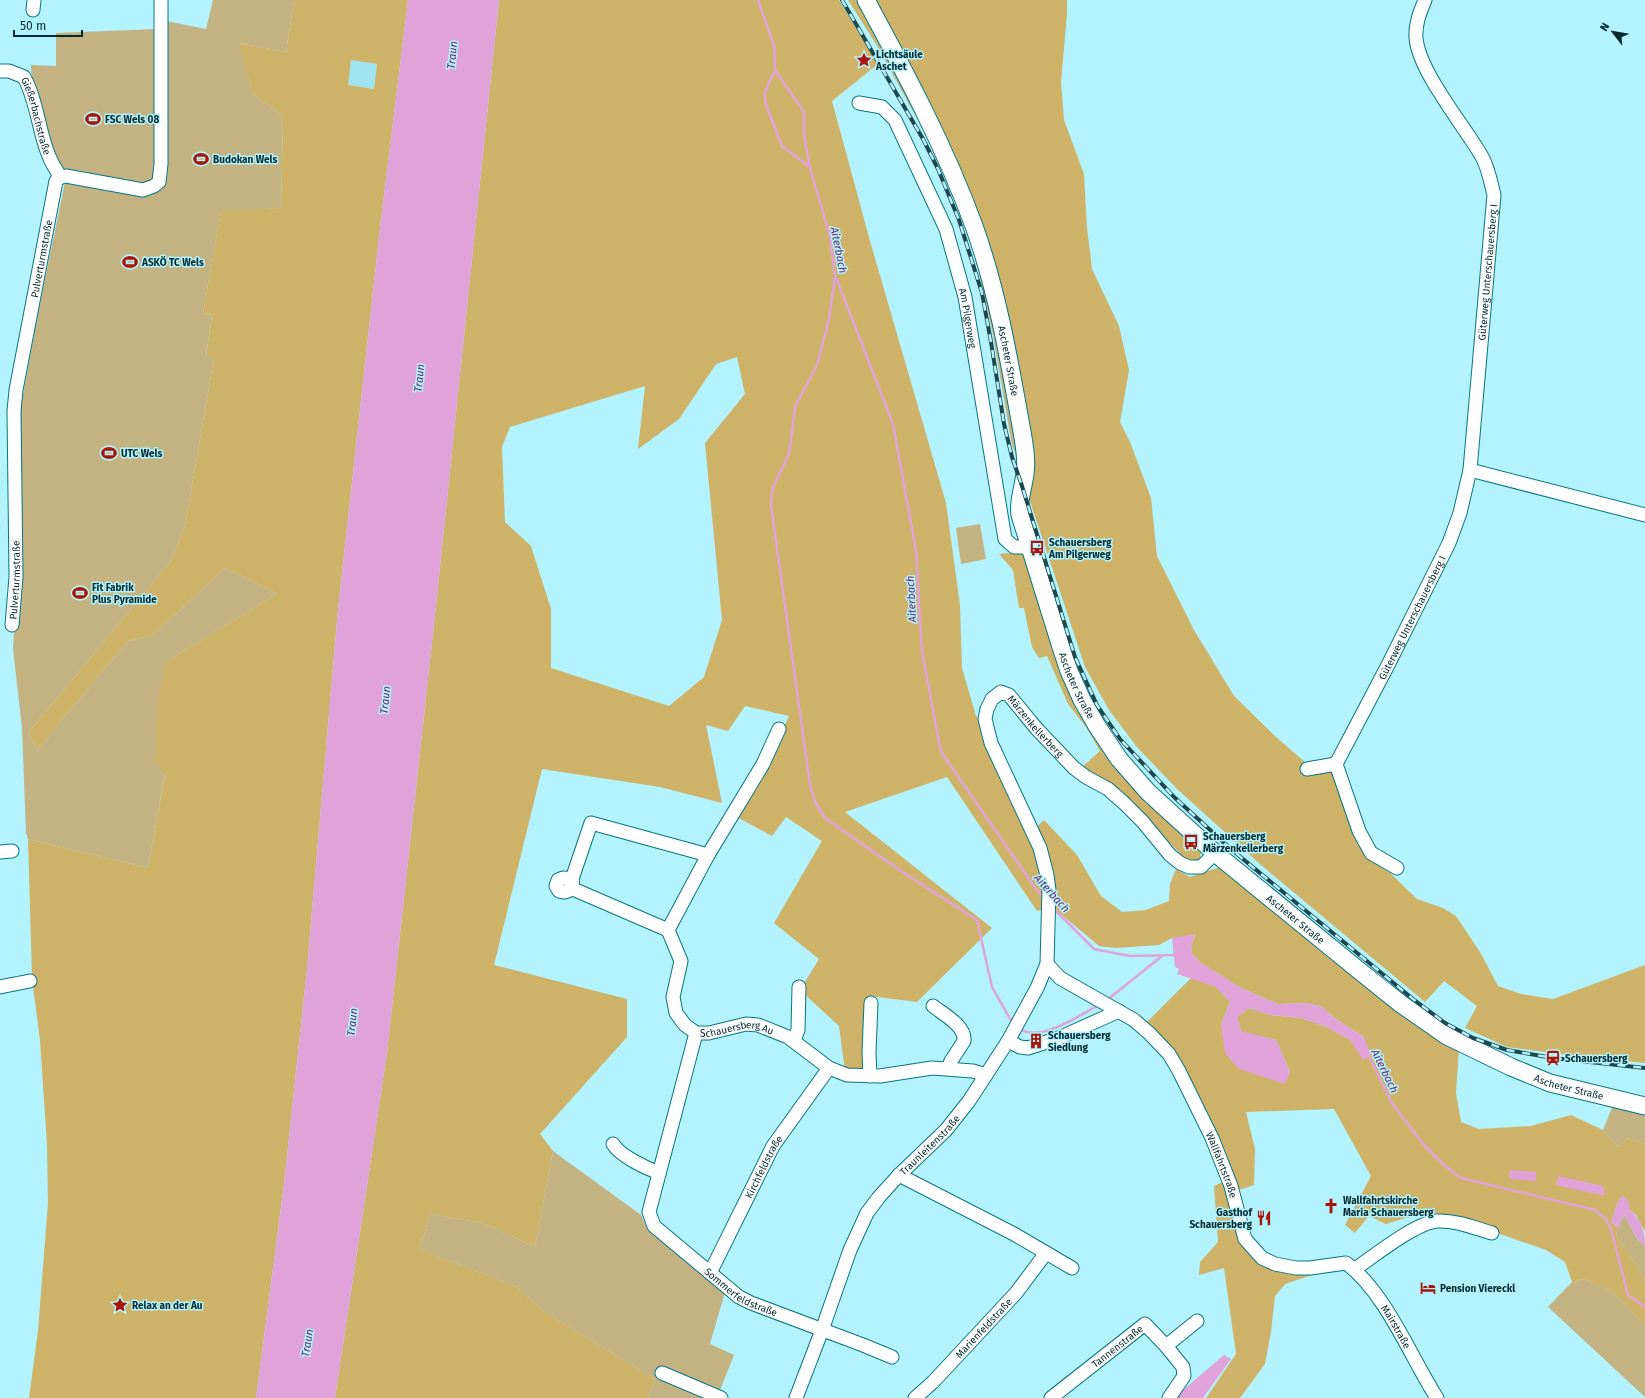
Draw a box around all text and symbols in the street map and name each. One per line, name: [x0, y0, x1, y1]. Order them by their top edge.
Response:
scale bar: [14, 12, 82, 38]
north arrow: [1593, 12, 1633, 52]
text: 50 m: [20, 19, 46, 33]
text: N: [1597, 21, 1612, 34]
water label: Traun: [445, 40, 460, 70]
place label: Lichtsäule Aschet: [875, 49, 923, 73]
place icon: Lichtsäule Aschet: [855, 51, 873, 69]
street label: Gießerbachstraße: [18, 75, 53, 157]
sports icon: FSC Wels 08: [84, 110, 102, 128]
place label: FSC Wels 08: [105, 114, 159, 126]
sports icon: Budokan Wels: [192, 150, 210, 168]
place label: Budokan Wels: [213, 154, 278, 166]
street label: Güterweg Unterschauersberg I: [1476, 203, 1500, 341]
street label: Pulverturmstraße: [29, 219, 55, 299]
water label: Aiterbach: [827, 225, 849, 274]
sports icon: ASKÖ TC Wels: [121, 253, 139, 271]
place label: ASKÖ TC Wels: [141, 256, 204, 269]
street label: Am Pilgerweg: [956, 287, 978, 350]
street label: Ascheter Straße: [995, 325, 1021, 397]
water label: Traun: [412, 363, 427, 393]
sports icon: UTC Wels: [100, 444, 118, 462]
place label: UTC Wels: [121, 448, 163, 460]
place label: Schauersberg Am Pilgerweg: [1048, 537, 1112, 561]
bus stop icon: Schauersberg Am Pilgerweg: [1028, 539, 1046, 557]
street label: Pulverturmstraße: [7, 541, 23, 620]
street label: Güterweg Unterschauersberg I: [1376, 554, 1449, 682]
water label: Aiterbach: [904, 575, 919, 624]
place label: Fit Fabrik Plus Pyramide: [92, 582, 157, 606]
sports icon: Fit Fabrik Plus Pyramide: [71, 584, 89, 602]
street label: Ascheter Straße: [1056, 651, 1096, 721]
water label: Traun: [378, 685, 393, 715]
street label: Märzenkellerberg: [1005, 693, 1066, 761]
place label: Schauersberg Märzenkellerberg: [1203, 831, 1284, 855]
bus stop icon: Schauersberg Märzenkellerberg: [1182, 833, 1200, 851]
water label: Aiterbach: [1030, 871, 1072, 915]
street label: Ascheter Straße: [1264, 892, 1327, 947]
water label: Traun: [345, 1007, 360, 1037]
street label: Schauersberg Au: [700, 1019, 775, 1040]
place label: Schauersberg Siedlung: [1048, 1030, 1111, 1054]
building icon: Schauersberg Siedlung: [1027, 1032, 1045, 1050]
water label: Aiterbach: [1368, 1046, 1401, 1095]
station icon: Schauersberg: [1544, 1049, 1562, 1067]
place label: Schauersberg: [1565, 1053, 1628, 1065]
street label: Ascheter Straße: [1532, 1072, 1605, 1103]
street label: Traunleitenstraße: [898, 1113, 963, 1178]
street label: Wallfahrtstraße: [1203, 1130, 1239, 1199]
street label: Kirchfeldstraße: [743, 1133, 786, 1200]
place label: Wallfahrtskirche Maria Schauersberg: [1343, 1195, 1434, 1219]
church icon: Wallfahrtskirche Maria Schauersberg: [1322, 1197, 1340, 1215]
place label: Gasthof Schauersberg: [1189, 1207, 1253, 1231]
restaurant icon: Gasthof Schauersberg: [1255, 1209, 1273, 1227]
street label: Sommerfeldstraße: [702, 1266, 779, 1319]
hotel icon: Pension Viereckl: [1419, 1279, 1437, 1297]
place label: Pension Viereckl: [1440, 1283, 1515, 1295]
place icon: Relax an der Au: [111, 1296, 129, 1314]
street label: Marienfeldstraße: [953, 1296, 1015, 1361]
place label: Relax an der Au: [132, 1300, 203, 1312]
street label: Mairstraße: [1378, 1303, 1413, 1351]
street label: Tannenstraße: [1090, 1323, 1146, 1371]
water label: Traun: [299, 1328, 316, 1358]

